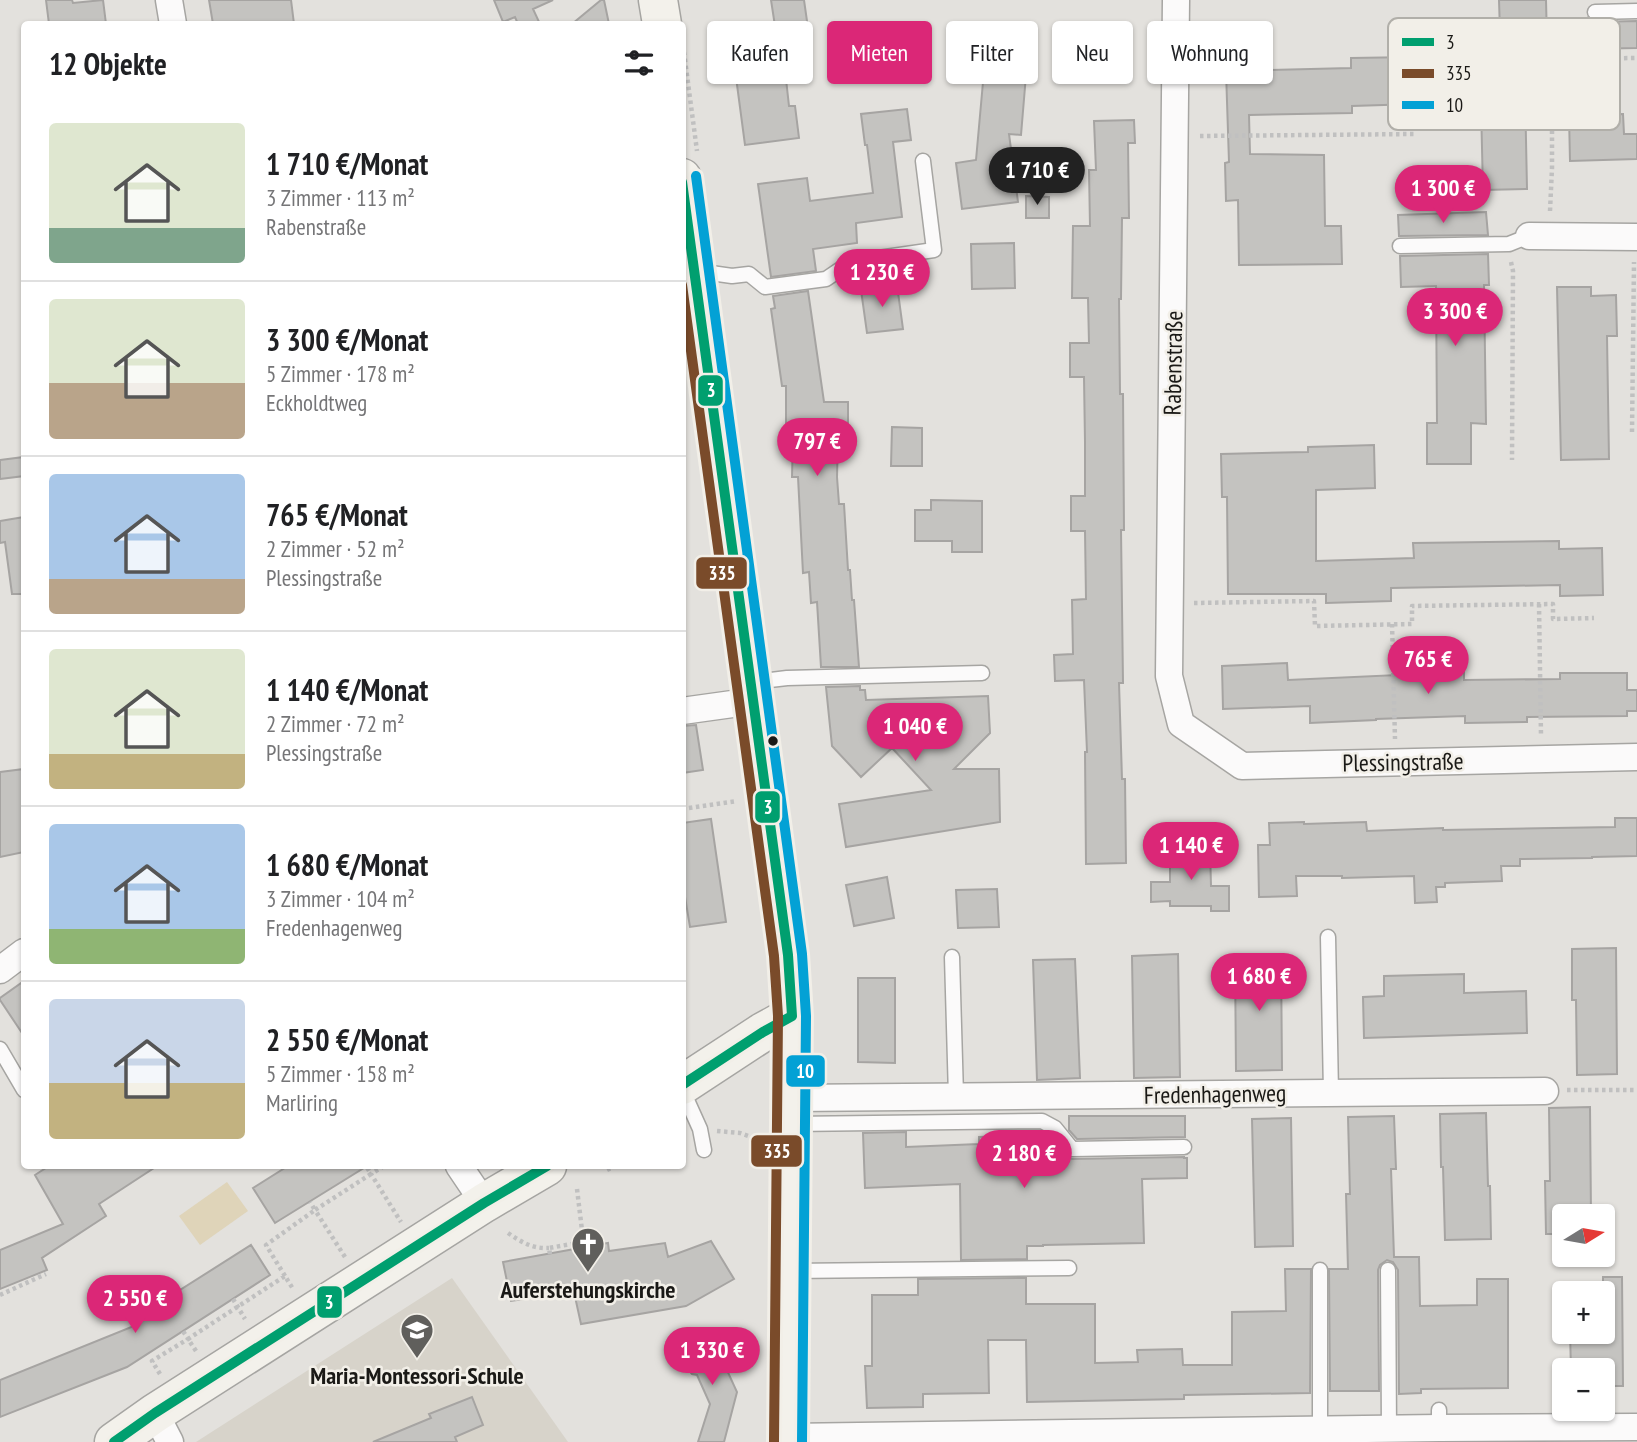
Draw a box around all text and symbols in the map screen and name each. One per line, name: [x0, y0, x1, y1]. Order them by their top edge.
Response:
legend: [1388, 18, 1620, 130]
chip: Kaufen: [707, 21, 813, 84]
chip: Mieten: [827, 21, 932, 84]
chip: Filter: [946, 21, 1038, 84]
chip: Neu: [1052, 21, 1133, 84]
chip: Wohnung: [1147, 21, 1273, 84]
text: 3: [1446, 30, 1455, 54]
text: 12 Objekte: [49, 44, 167, 83]
icon: filters: [620, 44, 658, 82]
text: 335: [1446, 61, 1472, 85]
text: 10: [1446, 93, 1463, 117]
text: 1 710 €/Monat: [266, 144, 428, 183]
pin: 1 710 €: [972, 148, 1102, 207]
icon: home: [105, 151, 189, 235]
text: 1 710 €: [1005, 155, 1069, 184]
pin: 1 300 €: [1378, 166, 1508, 225]
text: 1 300 €: [1411, 173, 1475, 202]
text: 3 Zimmer · 113 m²: [266, 183, 415, 212]
text: Rabenstraße: [266, 212, 366, 241]
pin: 1 230 €: [817, 250, 947, 309]
text: 1 230 €: [850, 257, 914, 286]
pin: 3 300 €: [1390, 288, 1520, 348]
text: 3 300 €: [1423, 296, 1487, 325]
street label: Rabenstraße: [1157, 310, 1189, 416]
text: 3 300 €/Monat: [266, 320, 428, 359]
icon: home: [105, 327, 189, 411]
text: 5 Zimmer · 178 m²: [266, 359, 415, 388]
line badge: 3: [697, 374, 724, 407]
text: 3: [706, 378, 716, 402]
text: Eckholdtweg: [266, 388, 367, 417]
pin: 797 €: [768, 419, 866, 478]
text: 797 €: [793, 426, 841, 455]
text: 765 €/Monat: [266, 495, 408, 534]
icon: home: [105, 502, 189, 586]
text: 2 Zimmer · 52 m²: [266, 534, 404, 563]
line badge: 335: [695, 556, 748, 590]
text: 335: [708, 561, 736, 585]
text: Plessingstraße: [266, 563, 382, 592]
pin: 765 €: [1379, 636, 1477, 696]
text: 765 €: [1404, 644, 1452, 673]
text: 1 140 €/Monat: [266, 670, 428, 709]
icon: home: [105, 677, 189, 761]
pin: 1 040 €: [850, 704, 980, 763]
text: 2 Zimmer · 72 m²: [266, 709, 404, 738]
text: 1 040 €: [883, 711, 947, 740]
unlabelled marker: [766, 734, 780, 748]
text: Plessingstraße: [266, 738, 382, 767]
street label: Plessingstraße: [1342, 745, 1464, 779]
line badge: 3: [754, 790, 781, 824]
text: 3: [763, 795, 773, 819]
pin: 1 140 €: [1126, 822, 1256, 882]
text: 1 140 €: [1159, 830, 1223, 859]
text: 1 680 €/Monat: [266, 845, 428, 884]
icon: home: [105, 852, 189, 936]
text: 3 Zimmer · 104 m²: [266, 884, 415, 913]
text: Fredenhagenweg: [266, 913, 402, 942]
pin: 1 680 €: [1194, 954, 1324, 1013]
text: 1 680 €: [1227, 961, 1291, 990]
text: 2 550 €/Monat: [266, 1020, 428, 1059]
icon: home: [105, 1027, 189, 1111]
line badge: 10: [785, 1054, 826, 1088]
text: 5 Zimmer · 158 m²: [266, 1059, 415, 1088]
text: 10: [796, 1059, 814, 1083]
street label: Fredenhagenweg: [1144, 1077, 1286, 1111]
text: Marliring: [266, 1088, 338, 1117]
pin: 2 180 €: [959, 1130, 1089, 1190]
line badge: 335: [750, 1134, 803, 1168]
text: 2 180 €: [992, 1138, 1056, 1167]
text: 335: [763, 1139, 791, 1163]
north arrow: [1552, 1204, 1615, 1267]
map controls: [1552, 1204, 1615, 1421]
church icon: Auferstehungskirche: [569, 1225, 607, 1274]
place label: Auferstehungskirche: [499, 1274, 676, 1305]
pin: 2 550 €: [70, 1276, 200, 1335]
button: +: [1552, 1281, 1615, 1344]
text: 2 550 €: [103, 1283, 167, 1312]
line badge: 3: [316, 1285, 343, 1319]
text: 3: [324, 1290, 334, 1314]
school or university icon: Maria-Montessori-Schule: [398, 1311, 436, 1360]
pin: 1 330 €: [647, 1328, 777, 1387]
text: 1 330 €: [680, 1335, 744, 1364]
button: −: [1552, 1358, 1615, 1421]
place label: Maria-Montessori-Schule: [310, 1360, 524, 1391]

